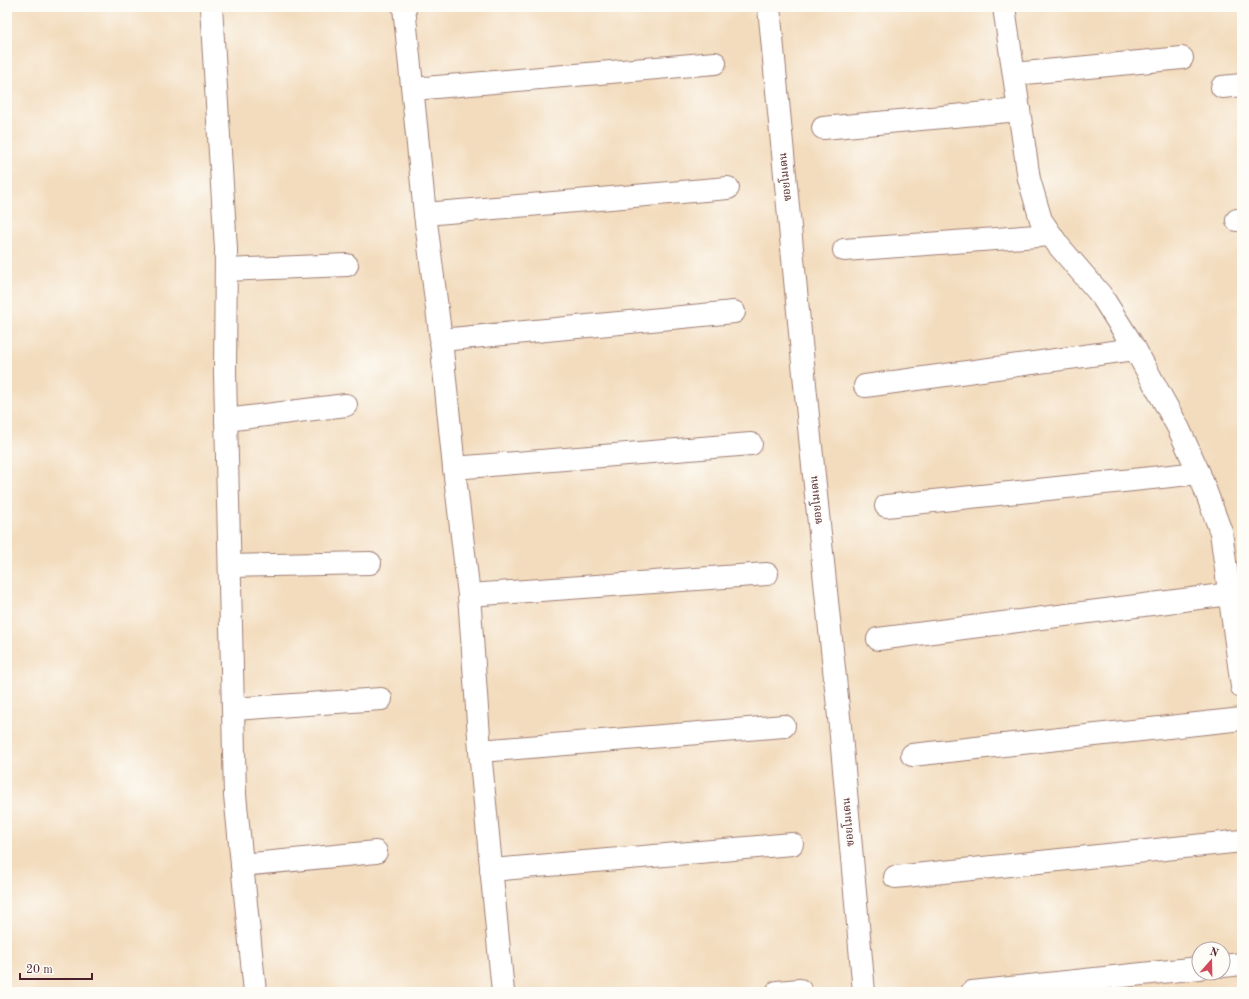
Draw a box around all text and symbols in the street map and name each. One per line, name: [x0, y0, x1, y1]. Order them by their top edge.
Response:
street label: ซอยโมเดน: [775, 152, 794, 202]
street label: ซอยโมเดน: [806, 475, 825, 525]
street label: ซอยโมเดน: [838, 797, 857, 847]
north arrow: [1191, 941, 1231, 981]
text: N: [1208, 946, 1220, 960]
scale bar: [20, 955, 92, 981]
text: 20 m: [26, 964, 53, 976]

